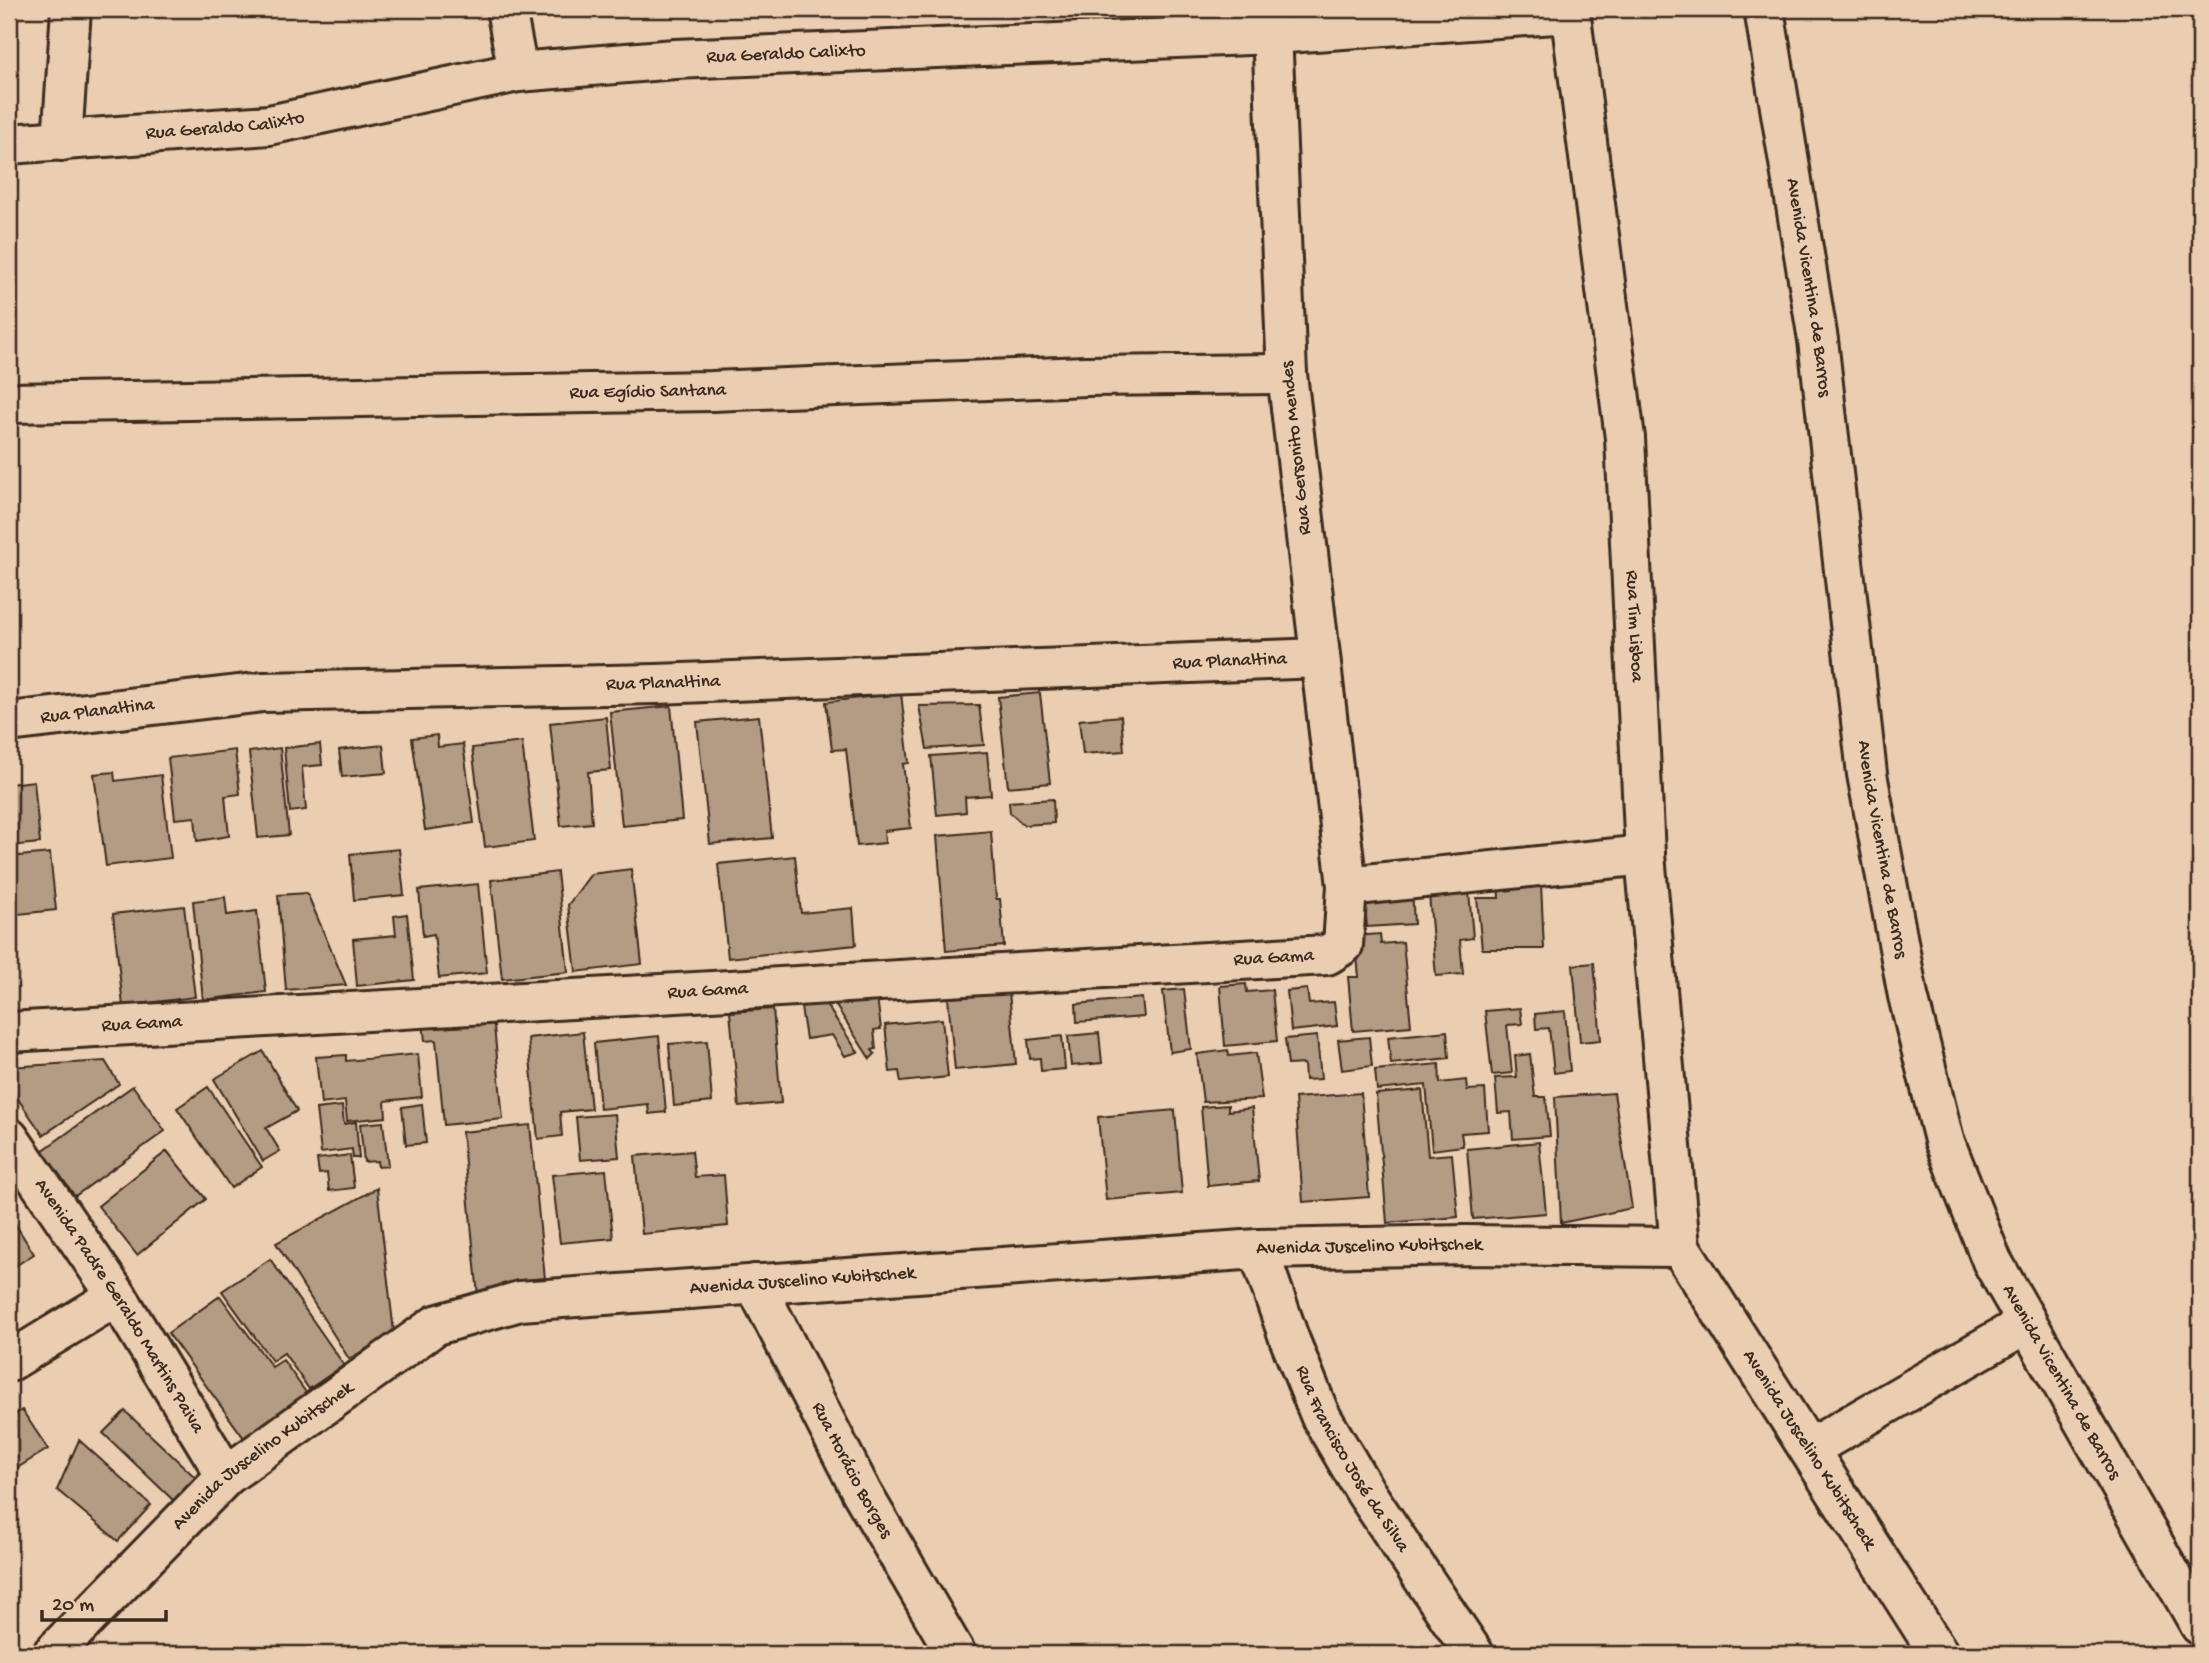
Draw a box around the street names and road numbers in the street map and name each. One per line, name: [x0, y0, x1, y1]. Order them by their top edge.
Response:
street label: Rua Geraldo Calixto: [706, 40, 866, 69]
street label: Rua Geraldo Calixto: [145, 106, 307, 145]
street label: Avenida Vicentina de Barros: [1780, 176, 1836, 399]
street label: Rua Gersonito Mendes: [1276, 359, 1318, 536]
street label: Rua Egídio Santana: [569, 379, 728, 405]
street label: Rua Tim Lisboa: [1620, 570, 1648, 684]
street label: Rua Planaltina: [1172, 648, 1289, 675]
street label: Rua Planaltina: [606, 670, 722, 697]
street label: Rua Planaltina: [39, 693, 157, 730]
street label: Avenida Vicentina de Barros: [1852, 739, 1913, 961]
street label: Rua Gama: [1233, 944, 1316, 972]
street label: Rua Gama: [667, 977, 750, 1005]
street label: Rua Gama: [101, 1010, 184, 1038]
street label: Avenida Padre Geraldo Martins Paiva: [29, 1174, 210, 1439]
street label: Avenida Juscelino Kubitschek: [1256, 1233, 1484, 1261]
street label: Avenida Juscelino Kubitschek: [689, 1262, 917, 1301]
street label: Avenida Vicentina de Barros: [1996, 1281, 2126, 1485]
street label: Avenida Juscelino Kubitscheck: [1737, 1346, 1882, 1555]
street label: Rua Francisco José da Silva: [1290, 1362, 1415, 1558]
street label: Avenida Juscelino Kubitschek: [167, 1376, 359, 1535]
street label: Rua Horácio Borges: [806, 1399, 898, 1543]

